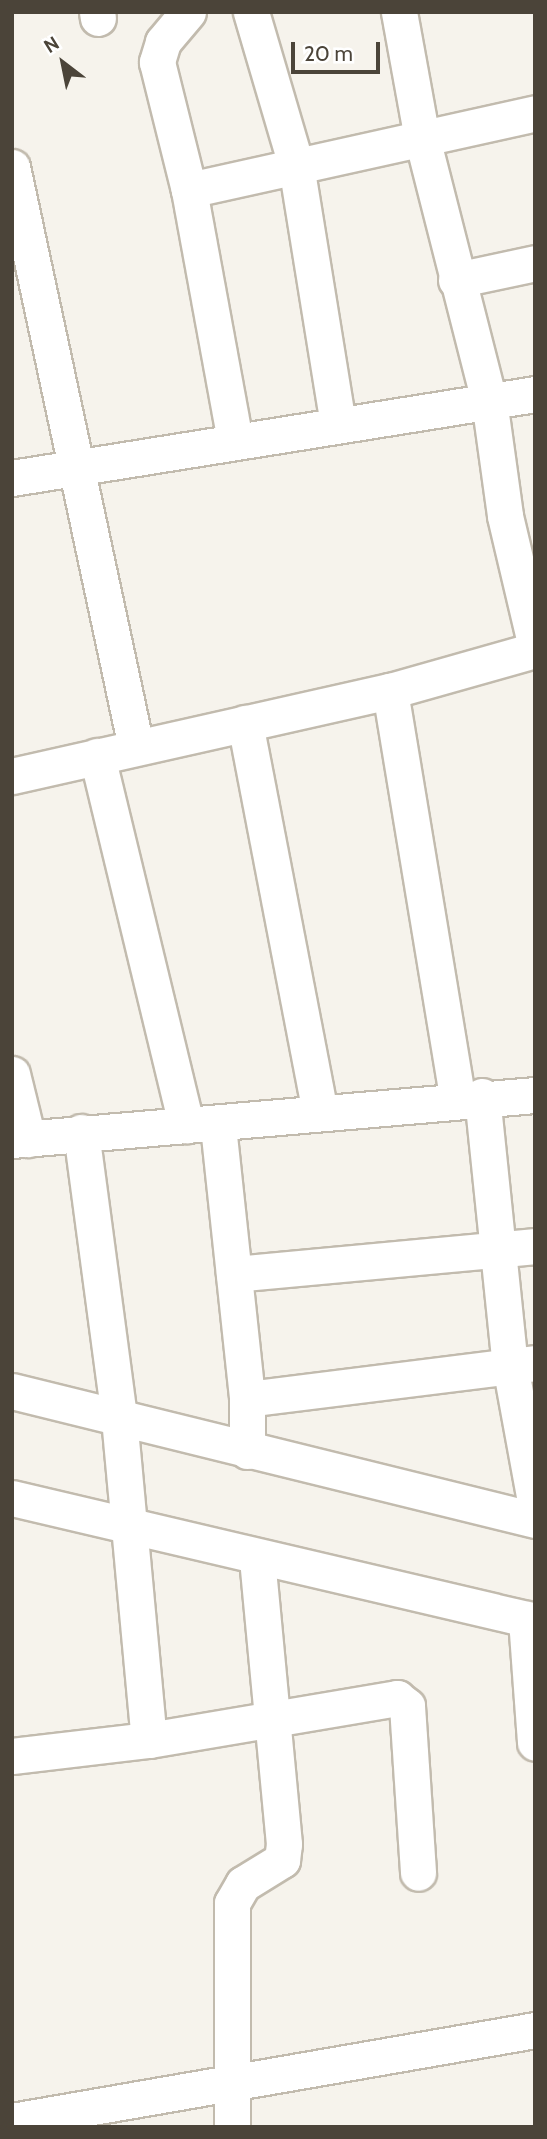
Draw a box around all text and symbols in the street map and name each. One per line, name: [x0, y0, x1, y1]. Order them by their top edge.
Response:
north arrow: [28, 28, 98, 98]
scale bar: [295, 28, 384, 72]
text: N: [40, 31, 63, 58]
text: 20 m: [304, 41, 353, 66]

